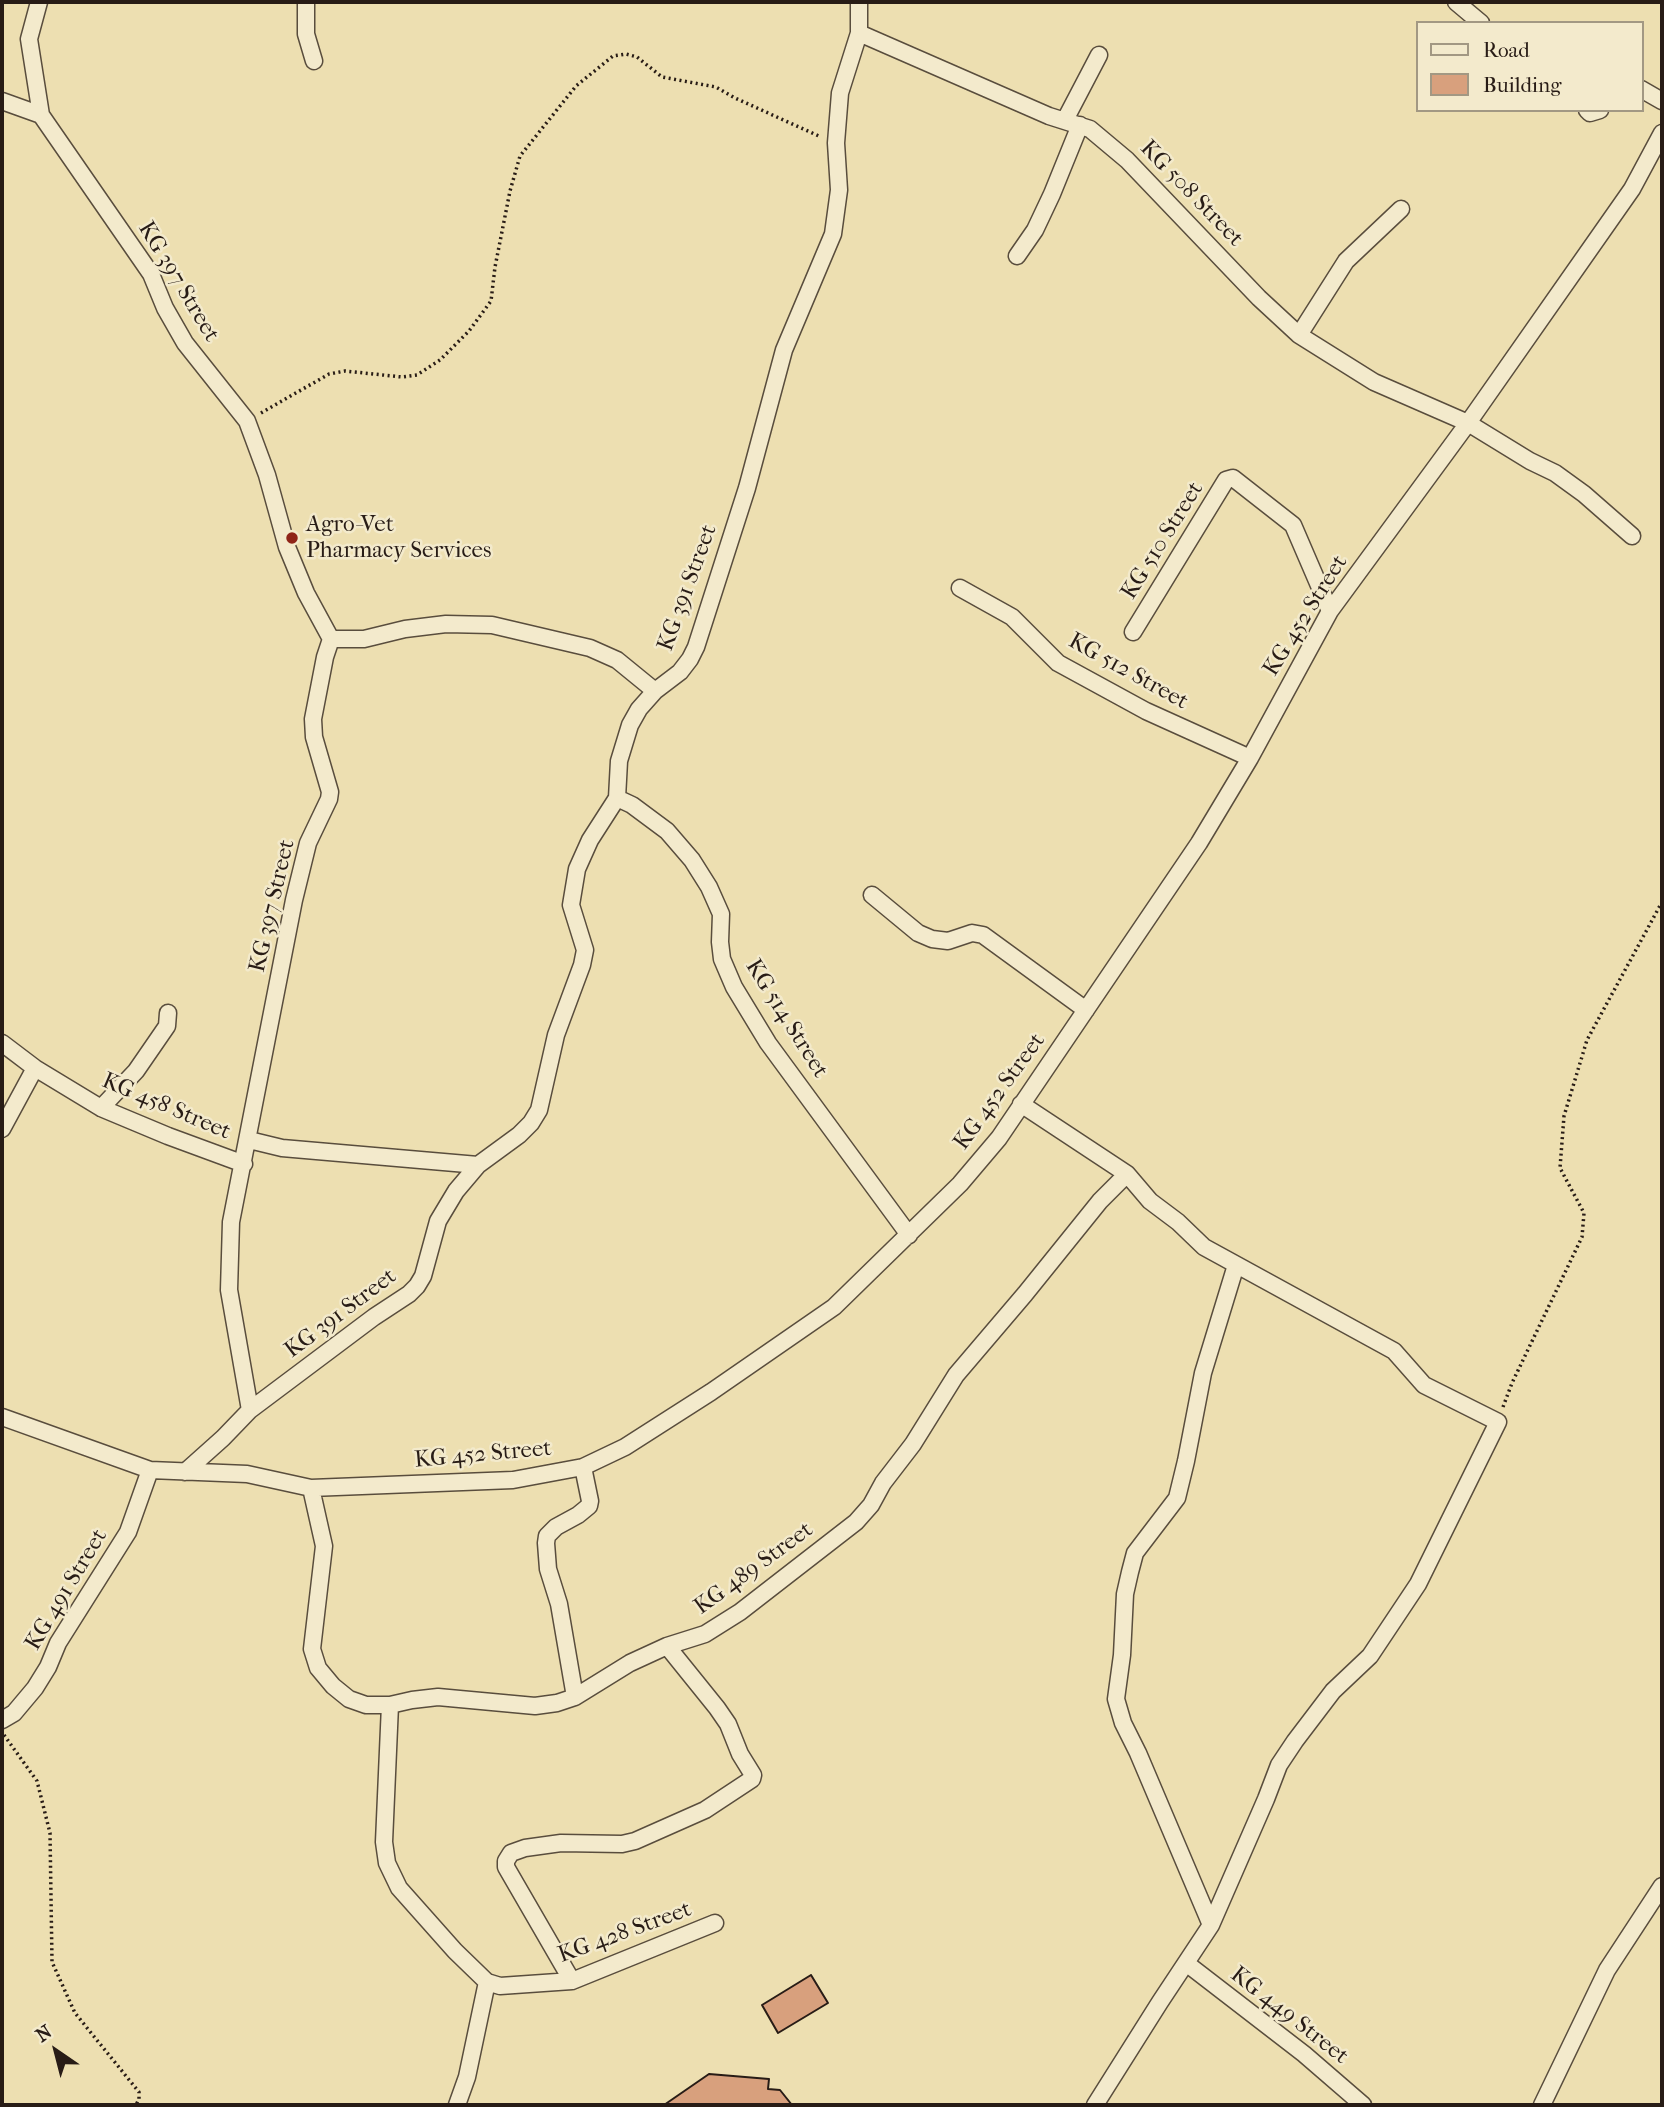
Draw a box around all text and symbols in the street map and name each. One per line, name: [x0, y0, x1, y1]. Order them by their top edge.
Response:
legend: [1416, 21, 1643, 112]
text: Road: [1483, 38, 1530, 62]
text: Building: [1483, 73, 1561, 97]
street label: KG 508 Street: [1134, 135, 1248, 253]
street label: KG 397 Street: [131, 217, 225, 347]
street label: KG 510 Street: [1116, 477, 1210, 605]
place label: Agro-Vet Pharmacy Services: [306, 511, 491, 565]
street label: KG 391 Street: [652, 521, 724, 655]
marker: Agro-Vet Pharmacy Services: [284, 530, 300, 546]
street label: KG 452 Street: [1258, 550, 1354, 682]
street label: KG 512 Street: [1063, 628, 1193, 716]
street label: KG 397 Street: [244, 837, 302, 975]
street label: KG 514 Street: [739, 955, 833, 1083]
street label: KG 452 Street: [948, 1028, 1052, 1156]
street label: KG 458 Street: [97, 1068, 235, 1146]
street label: KG 391 Street: [280, 1263, 402, 1365]
street label: KG 452 Street: [413, 1435, 553, 1475]
street label: KG 489 Street: [689, 1517, 819, 1621]
street label: KG 491 Street: [20, 1524, 114, 1656]
street label: KG 428 Street: [555, 1896, 695, 1970]
street label: KG 449 Street: [1225, 1961, 1353, 2071]
north arrow: [21, 2016, 91, 2086]
text: N: [32, 2021, 56, 2047]

